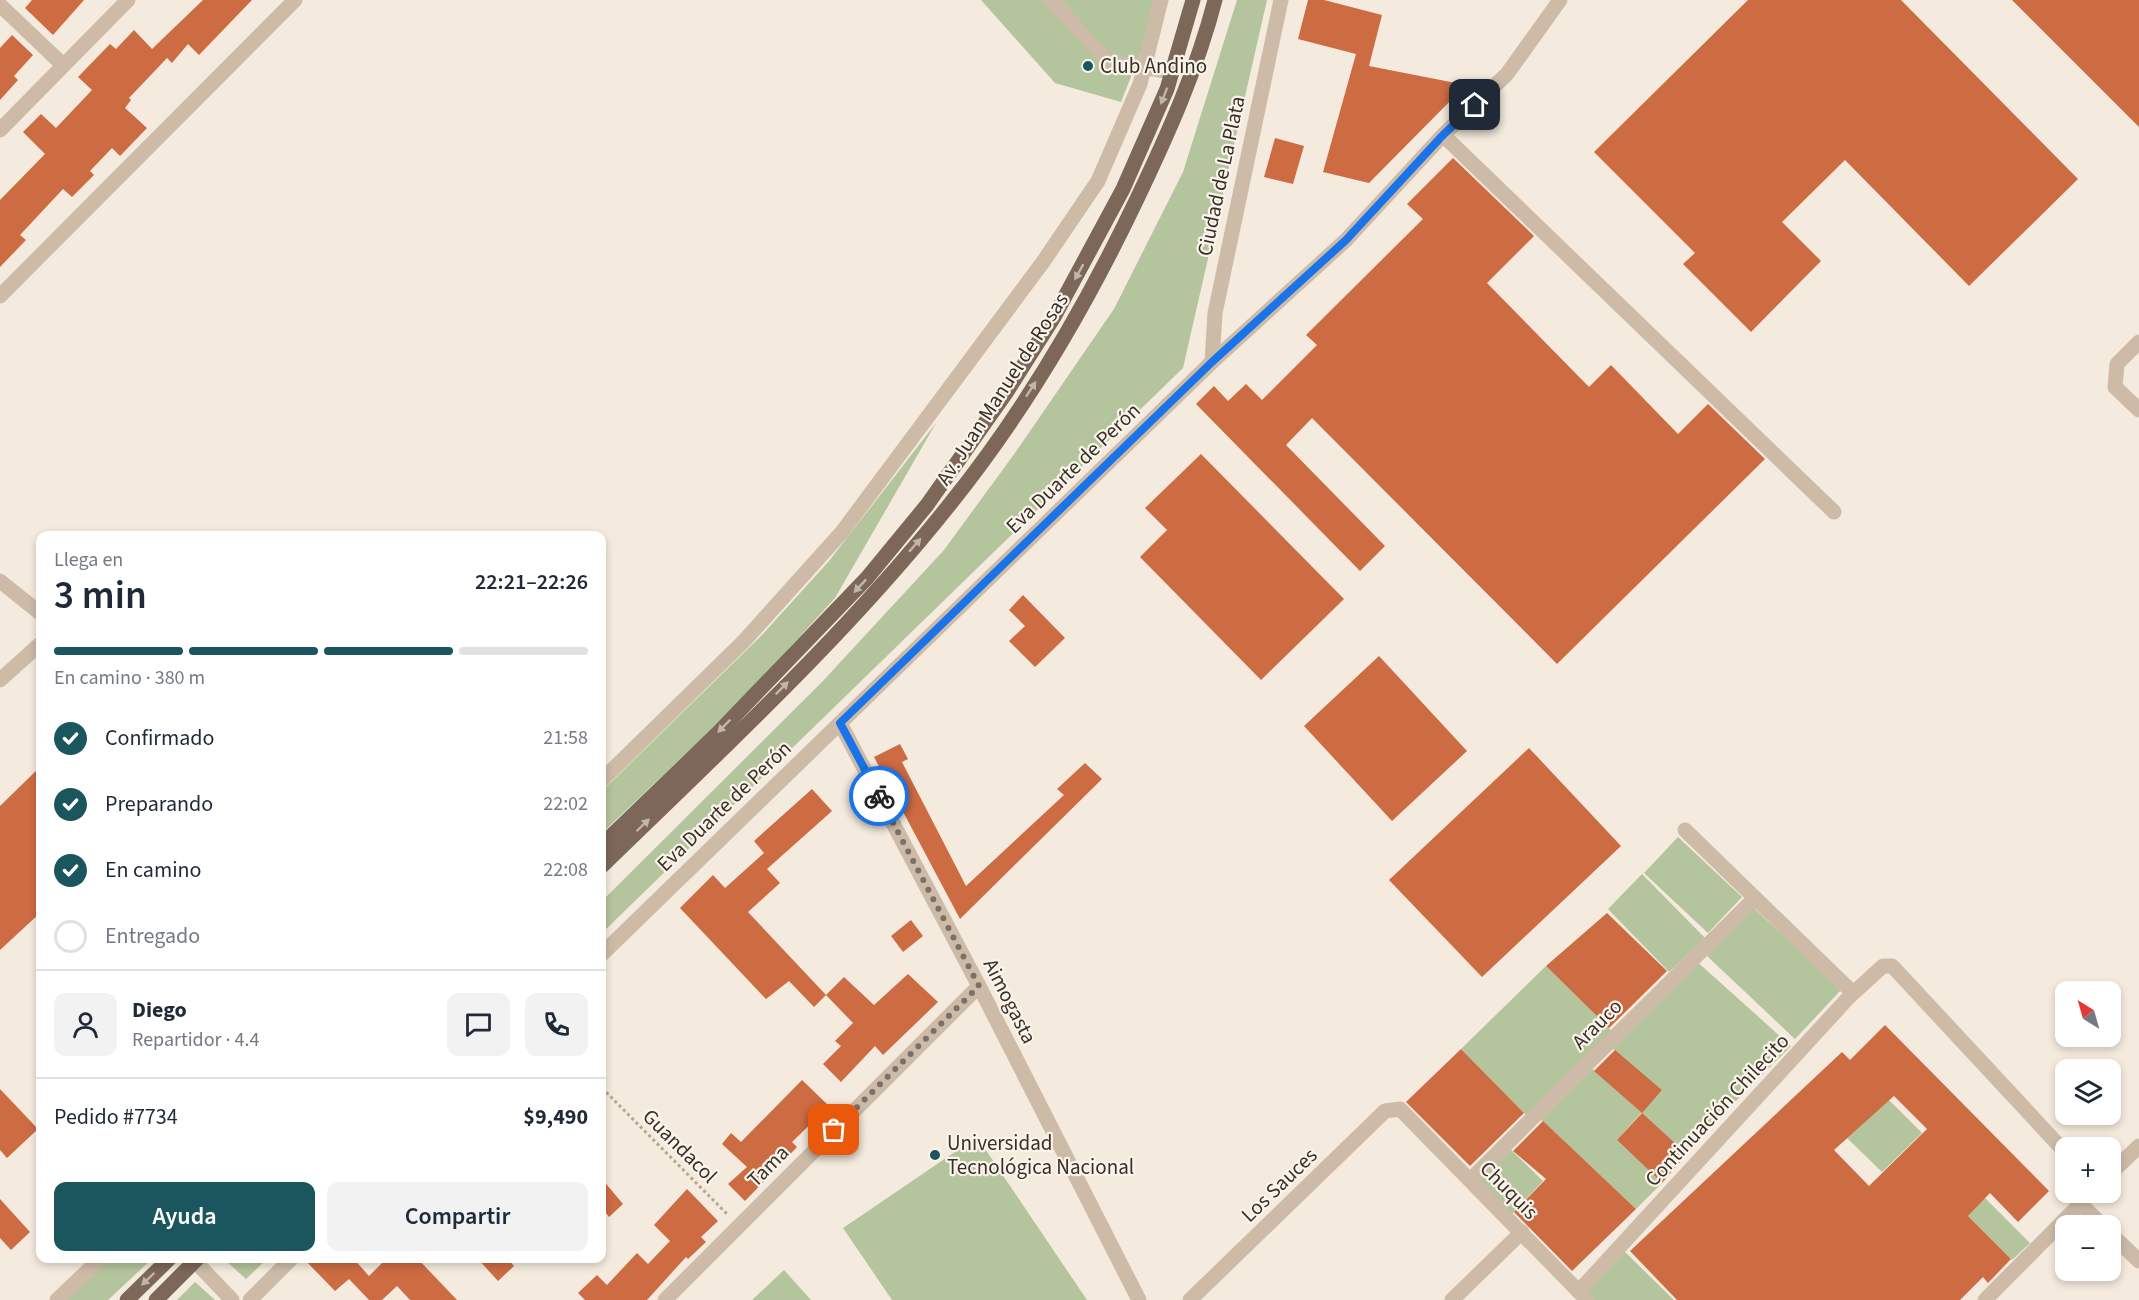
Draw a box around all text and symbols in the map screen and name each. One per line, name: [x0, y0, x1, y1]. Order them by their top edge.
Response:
place label: Club Andino: [1100, 51, 1207, 81]
marker: Club Andino: [1081, 59, 1095, 73]
pin: [1449, 79, 1500, 130]
one-way arrow: [1159, 87, 1168, 105]
icon: home: [1458, 88, 1491, 121]
street label: Ciudad de La Plata: [1189, 93, 1253, 259]
one-way arrow: [1075, 263, 1085, 280]
street label: Av. Juan Manuel de Rosas: [928, 287, 1076, 491]
one-way arrow: [1026, 381, 1037, 397]
street label: Eva Duarte de Perón: [999, 396, 1147, 540]
one-way arrow: [908, 538, 921, 553]
text: Llega en: [54, 546, 123, 574]
text: 22:21–22:26: [475, 566, 588, 598]
text: 3 min: [54, 568, 147, 624]
one-way arrow: [853, 578, 867, 593]
text: En camino · 380 m: [54, 664, 205, 692]
one-way arrow: [775, 682, 789, 696]
one-way arrow: [718, 719, 732, 733]
icon: check: [54, 722, 87, 755]
text: Confirmado: [105, 722, 214, 754]
text: 21:58: [543, 724, 588, 752]
street label: Eva Duarte de Perón: [650, 734, 798, 878]
courier: [849, 766, 909, 826]
icon: bike: [863, 780, 896, 813]
icon: check: [54, 788, 87, 821]
text: Preparando: [105, 788, 213, 820]
text: 22:02: [543, 790, 588, 818]
one-way arrow: [636, 818, 651, 832]
icon: check: [54, 854, 87, 887]
text: En camino: [105, 854, 202, 886]
text: 22:08: [543, 856, 588, 884]
text: Entregado: [105, 920, 200, 952]
street label: Aimogasta: [976, 953, 1044, 1049]
north arrow: [2055, 981, 2121, 1047]
map controls: [2055, 981, 2121, 1281]
street label: Arauco: [1565, 992, 1629, 1056]
button: person: [54, 993, 117, 1056]
button: chat: [447, 993, 510, 1056]
button: phone: [525, 993, 588, 1056]
text: Diego: [132, 994, 187, 1026]
text: Repartidor · 4.4: [132, 1026, 259, 1054]
street label: Continuación Chilecito: [1638, 1027, 1796, 1193]
button: layers: [2055, 1059, 2121, 1125]
text: Pedido #7734: [54, 1101, 178, 1133]
text: $9,490: [523, 1101, 588, 1133]
street label: Guandacol: [636, 1102, 724, 1190]
pin: [808, 1104, 859, 1155]
icon: bag: [817, 1113, 850, 1146]
place label: Universidad Tecnológica Nacional: [947, 1128, 1134, 1182]
button: +: [2055, 1137, 2121, 1203]
street label: Tama: [740, 1138, 796, 1194]
street label: Los Sauces: [1234, 1141, 1324, 1229]
marker: Universidad Tecnológica Nacional: [928, 1148, 942, 1162]
street label: Chuquis: [1473, 1154, 1545, 1226]
button: Ayuda: [54, 1182, 315, 1251]
button: Compartir: [327, 1182, 588, 1251]
button: −: [2055, 1215, 2121, 1281]
one-way arrow: [142, 1272, 156, 1286]

